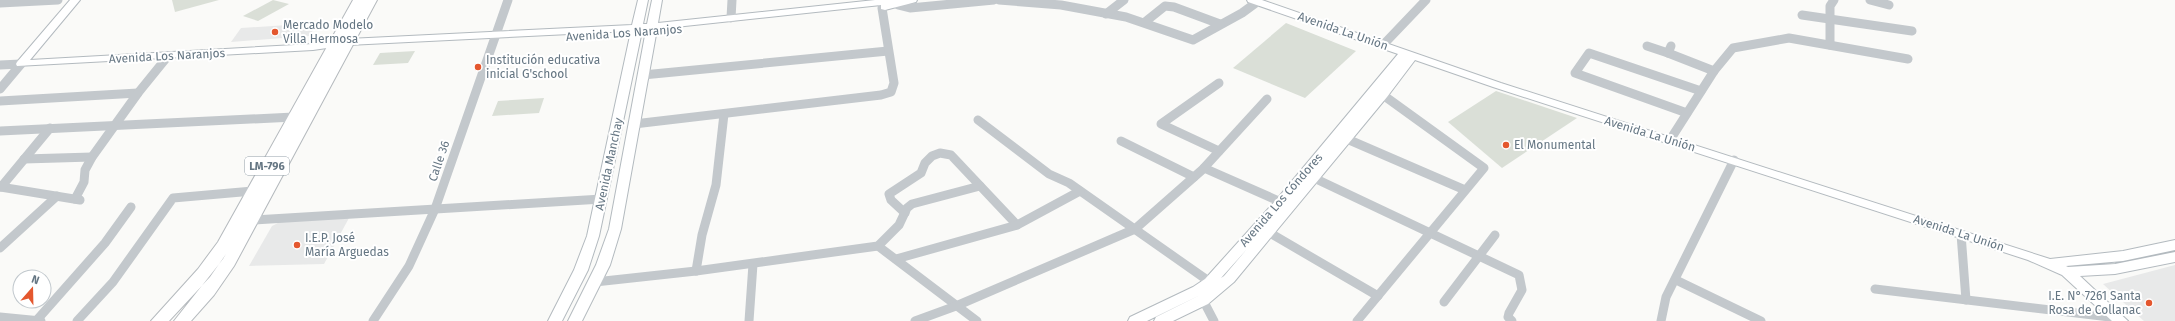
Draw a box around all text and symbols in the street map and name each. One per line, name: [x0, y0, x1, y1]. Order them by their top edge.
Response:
street label: Avenida La Unión: [1296, 9, 1390, 53]
place label: Mercado Modelo Villa Hermosa: [283, 18, 373, 46]
street label: Avenida Los Naranjos: [565, 22, 683, 44]
marker: Mercado Modelo Villa Hermosa: [270, 27, 280, 37]
street label: Avenida Los Naranjos: [108, 46, 226, 66]
place label: Institución educativa inicial G'school: [486, 53, 600, 81]
marker: Institución educativa inicial G'school: [473, 62, 483, 72]
street label: Avenida La Unión: [1603, 113, 1697, 155]
street label: Avenida Manchay: [592, 116, 626, 212]
place label: El Monumental: [1514, 138, 1596, 152]
street label: Calle 36: [426, 139, 452, 183]
marker: El Monumental: [1501, 140, 1511, 150]
street label: Avenida Los Cóndores: [1237, 150, 1326, 250]
road number: LM-796: [245, 157, 289, 175]
street label: Avenida La Unión: [1912, 212, 2006, 254]
place label: I.E.P. José María Arguedas: [305, 231, 389, 259]
marker: I.E.P. José María Arguedas: [292, 240, 302, 250]
north arrow: [12, 269, 52, 309]
text: N: [30, 273, 41, 287]
place label: I.E. N° 7261 Santa Rosa de Collanac: [2048, 289, 2141, 317]
marker: I.E. N° 7261 Santa Rosa de Collanac: [2144, 298, 2154, 308]

